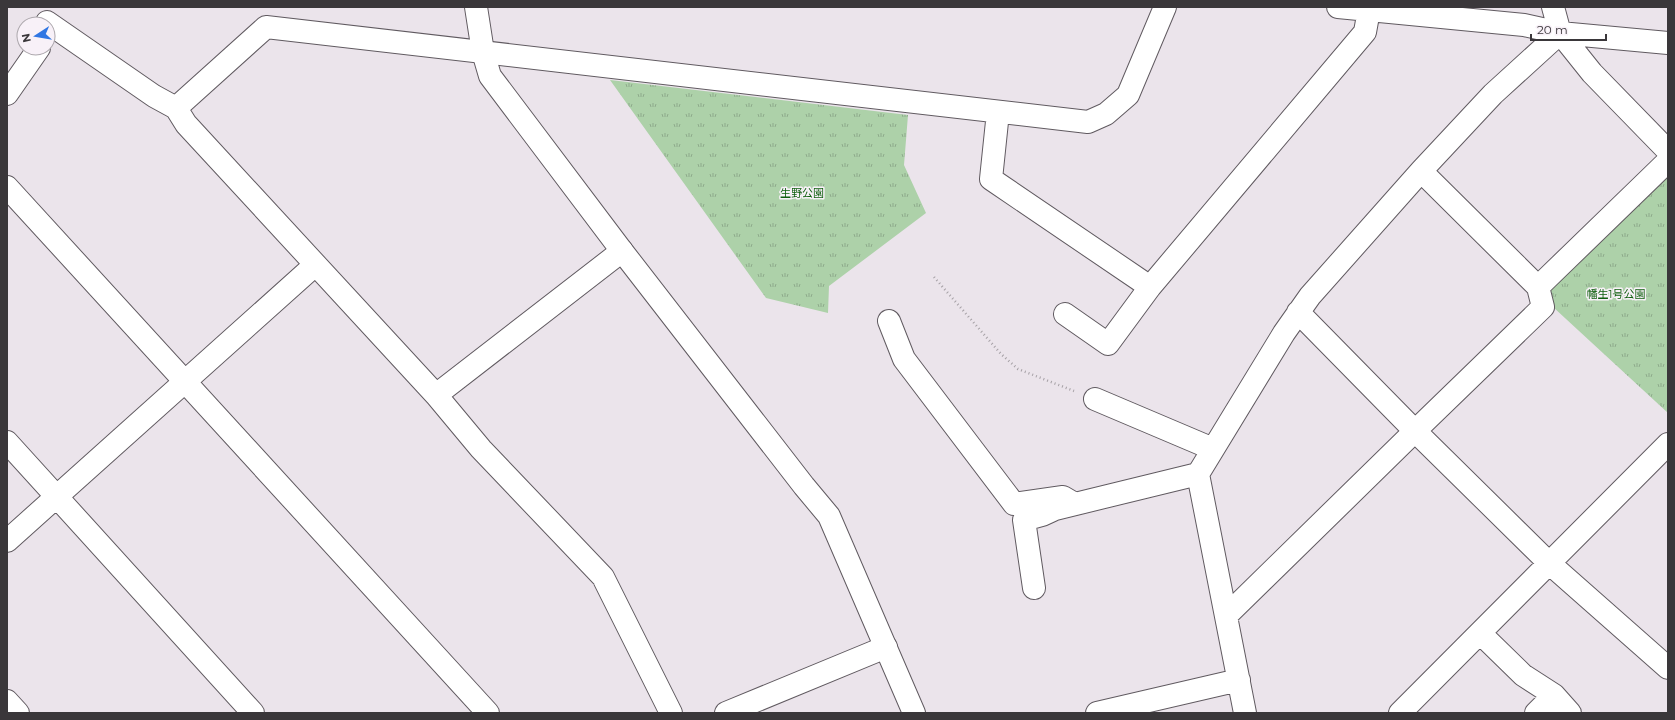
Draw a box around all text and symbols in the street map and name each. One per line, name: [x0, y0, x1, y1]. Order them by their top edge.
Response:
north arrow: [16, 16, 56, 56]
scale bar: [1531, 16, 1606, 42]
text: 20 m: [1537, 22, 1568, 37]
text: N: [18, 32, 34, 44]
park label: 生野公園: [780, 186, 824, 200]
park label: 幡生1号公園: [1587, 287, 1645, 301]

